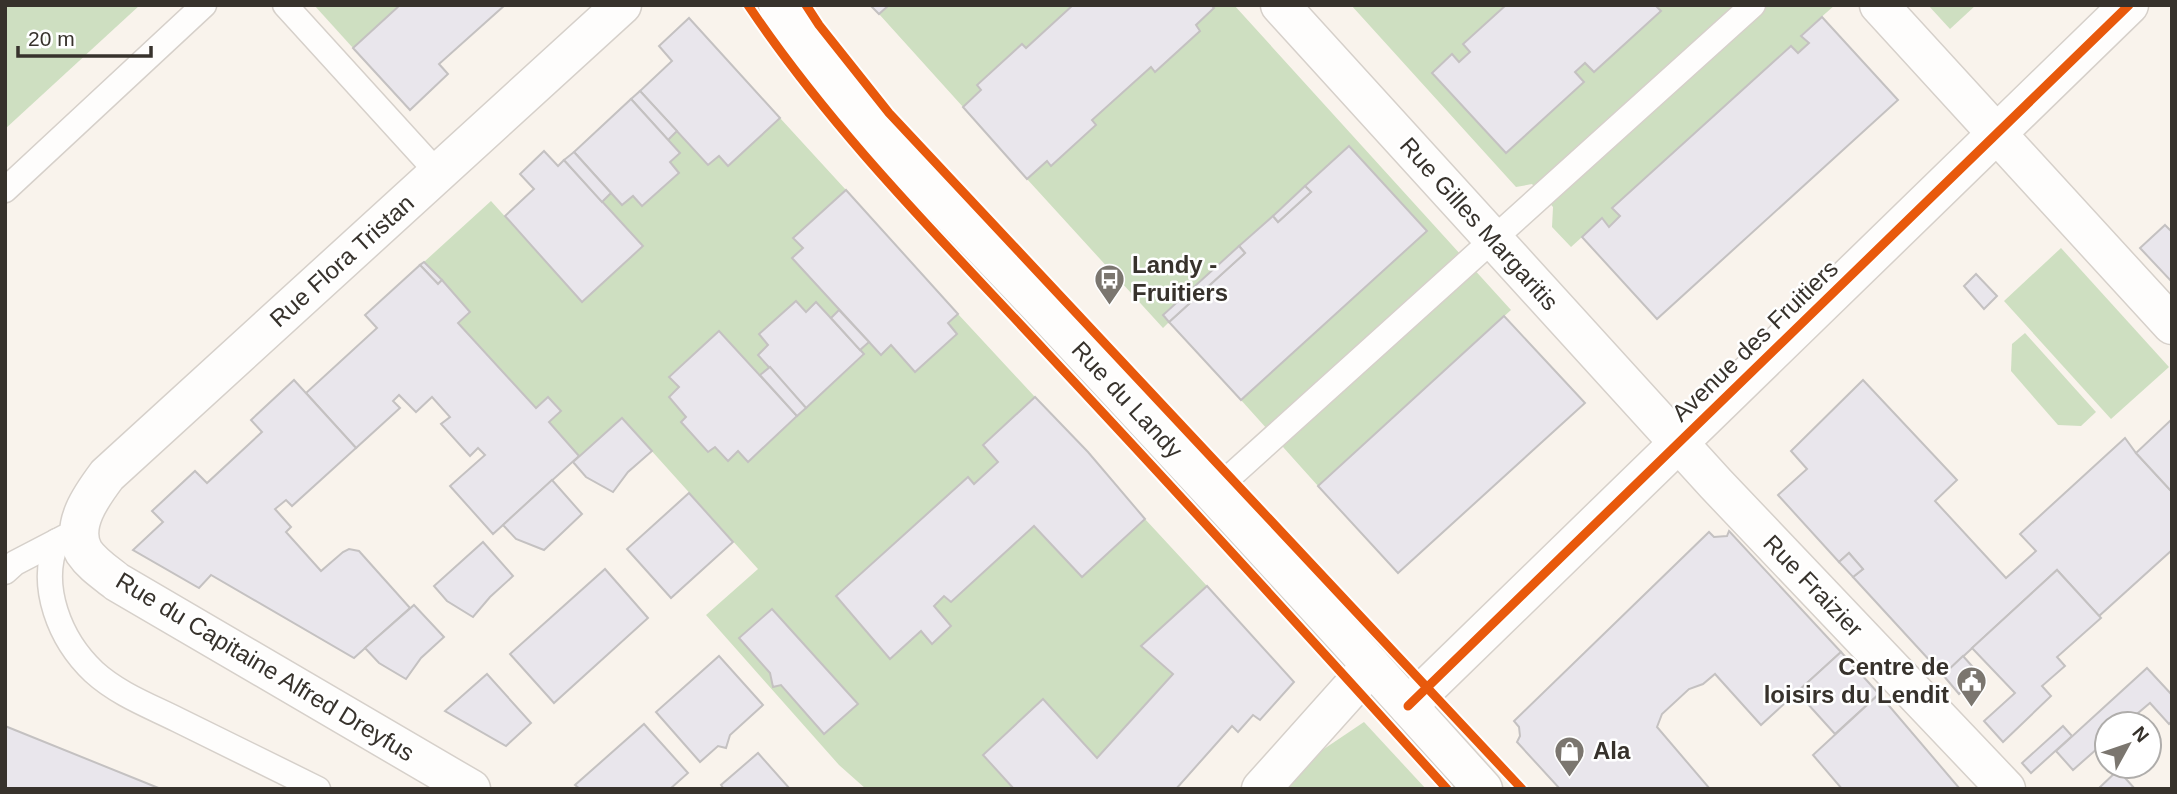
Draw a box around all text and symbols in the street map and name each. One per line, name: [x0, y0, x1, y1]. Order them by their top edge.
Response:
scale bar: [18, 14, 150, 58]
text: 20 m: [28, 27, 75, 50]
street label: Rue Gilles Margaritis: [1395, 132, 1564, 315]
street label: Rue Flora Tristan: [264, 189, 419, 332]
place label: Landy - Fruitiers: [1132, 251, 1228, 306]
street label: Avenue des Fruitiers: [1666, 255, 1843, 427]
bus stop icon: Landy - Fruitiers: [1092, 262, 1126, 306]
street label: Rue du Landy: [1067, 336, 1188, 464]
street label: Rue Fraizier: [1758, 529, 1868, 642]
street label: Rue du Capitaine Alfred Dreyfus: [111, 567, 419, 766]
place label: Centre de loisirs du Lendit: [1764, 653, 1949, 708]
public building icon: Centre de loisirs du Lendit: [1955, 664, 1989, 708]
north arrow: [2093, 710, 2163, 780]
text: N: [2128, 722, 2153, 746]
shop icon: Ala: [1553, 734, 1587, 778]
place label: Ala: [1593, 737, 1631, 764]

